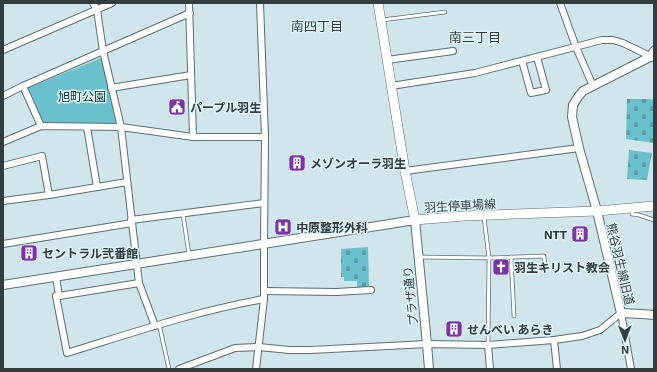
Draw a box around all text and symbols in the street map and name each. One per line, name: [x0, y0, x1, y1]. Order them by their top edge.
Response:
district label: 南四丁目: [291, 18, 343, 34]
district label: 南三丁目: [449, 29, 501, 45]
park label: 旭町公園: [58, 89, 106, 103]
public building icon: パープル羽生: [167, 97, 187, 117]
place label: パープル羽生: [190, 100, 261, 114]
building icon: メゾンオーラ羽生: [287, 153, 307, 173]
place label: メゾンオーラ羽生: [310, 156, 406, 170]
street label: 羽生停車場線: [424, 196, 496, 214]
hospital icon: 中原整形外科: [273, 217, 293, 237]
place label: 中原整形外科: [296, 220, 368, 234]
street label: 熊谷羽生線旧道: [605, 221, 637, 307]
building icon: NTT: [570, 224, 590, 244]
place label: NTT: [544, 227, 568, 241]
building icon: セントラル弐番館: [19, 243, 39, 263]
place label: セントラル弐番館: [42, 246, 138, 260]
church icon: 羽生キリスト教会: [491, 257, 511, 277]
place label: 羽生キリスト教会: [514, 260, 610, 274]
street label: プラザ通り: [400, 265, 420, 327]
building icon: せんべい あらき: [444, 319, 464, 339]
north arrow: [605, 320, 645, 360]
place label: せんべい あらき: [467, 322, 554, 336]
text: N: [621, 344, 629, 357]

